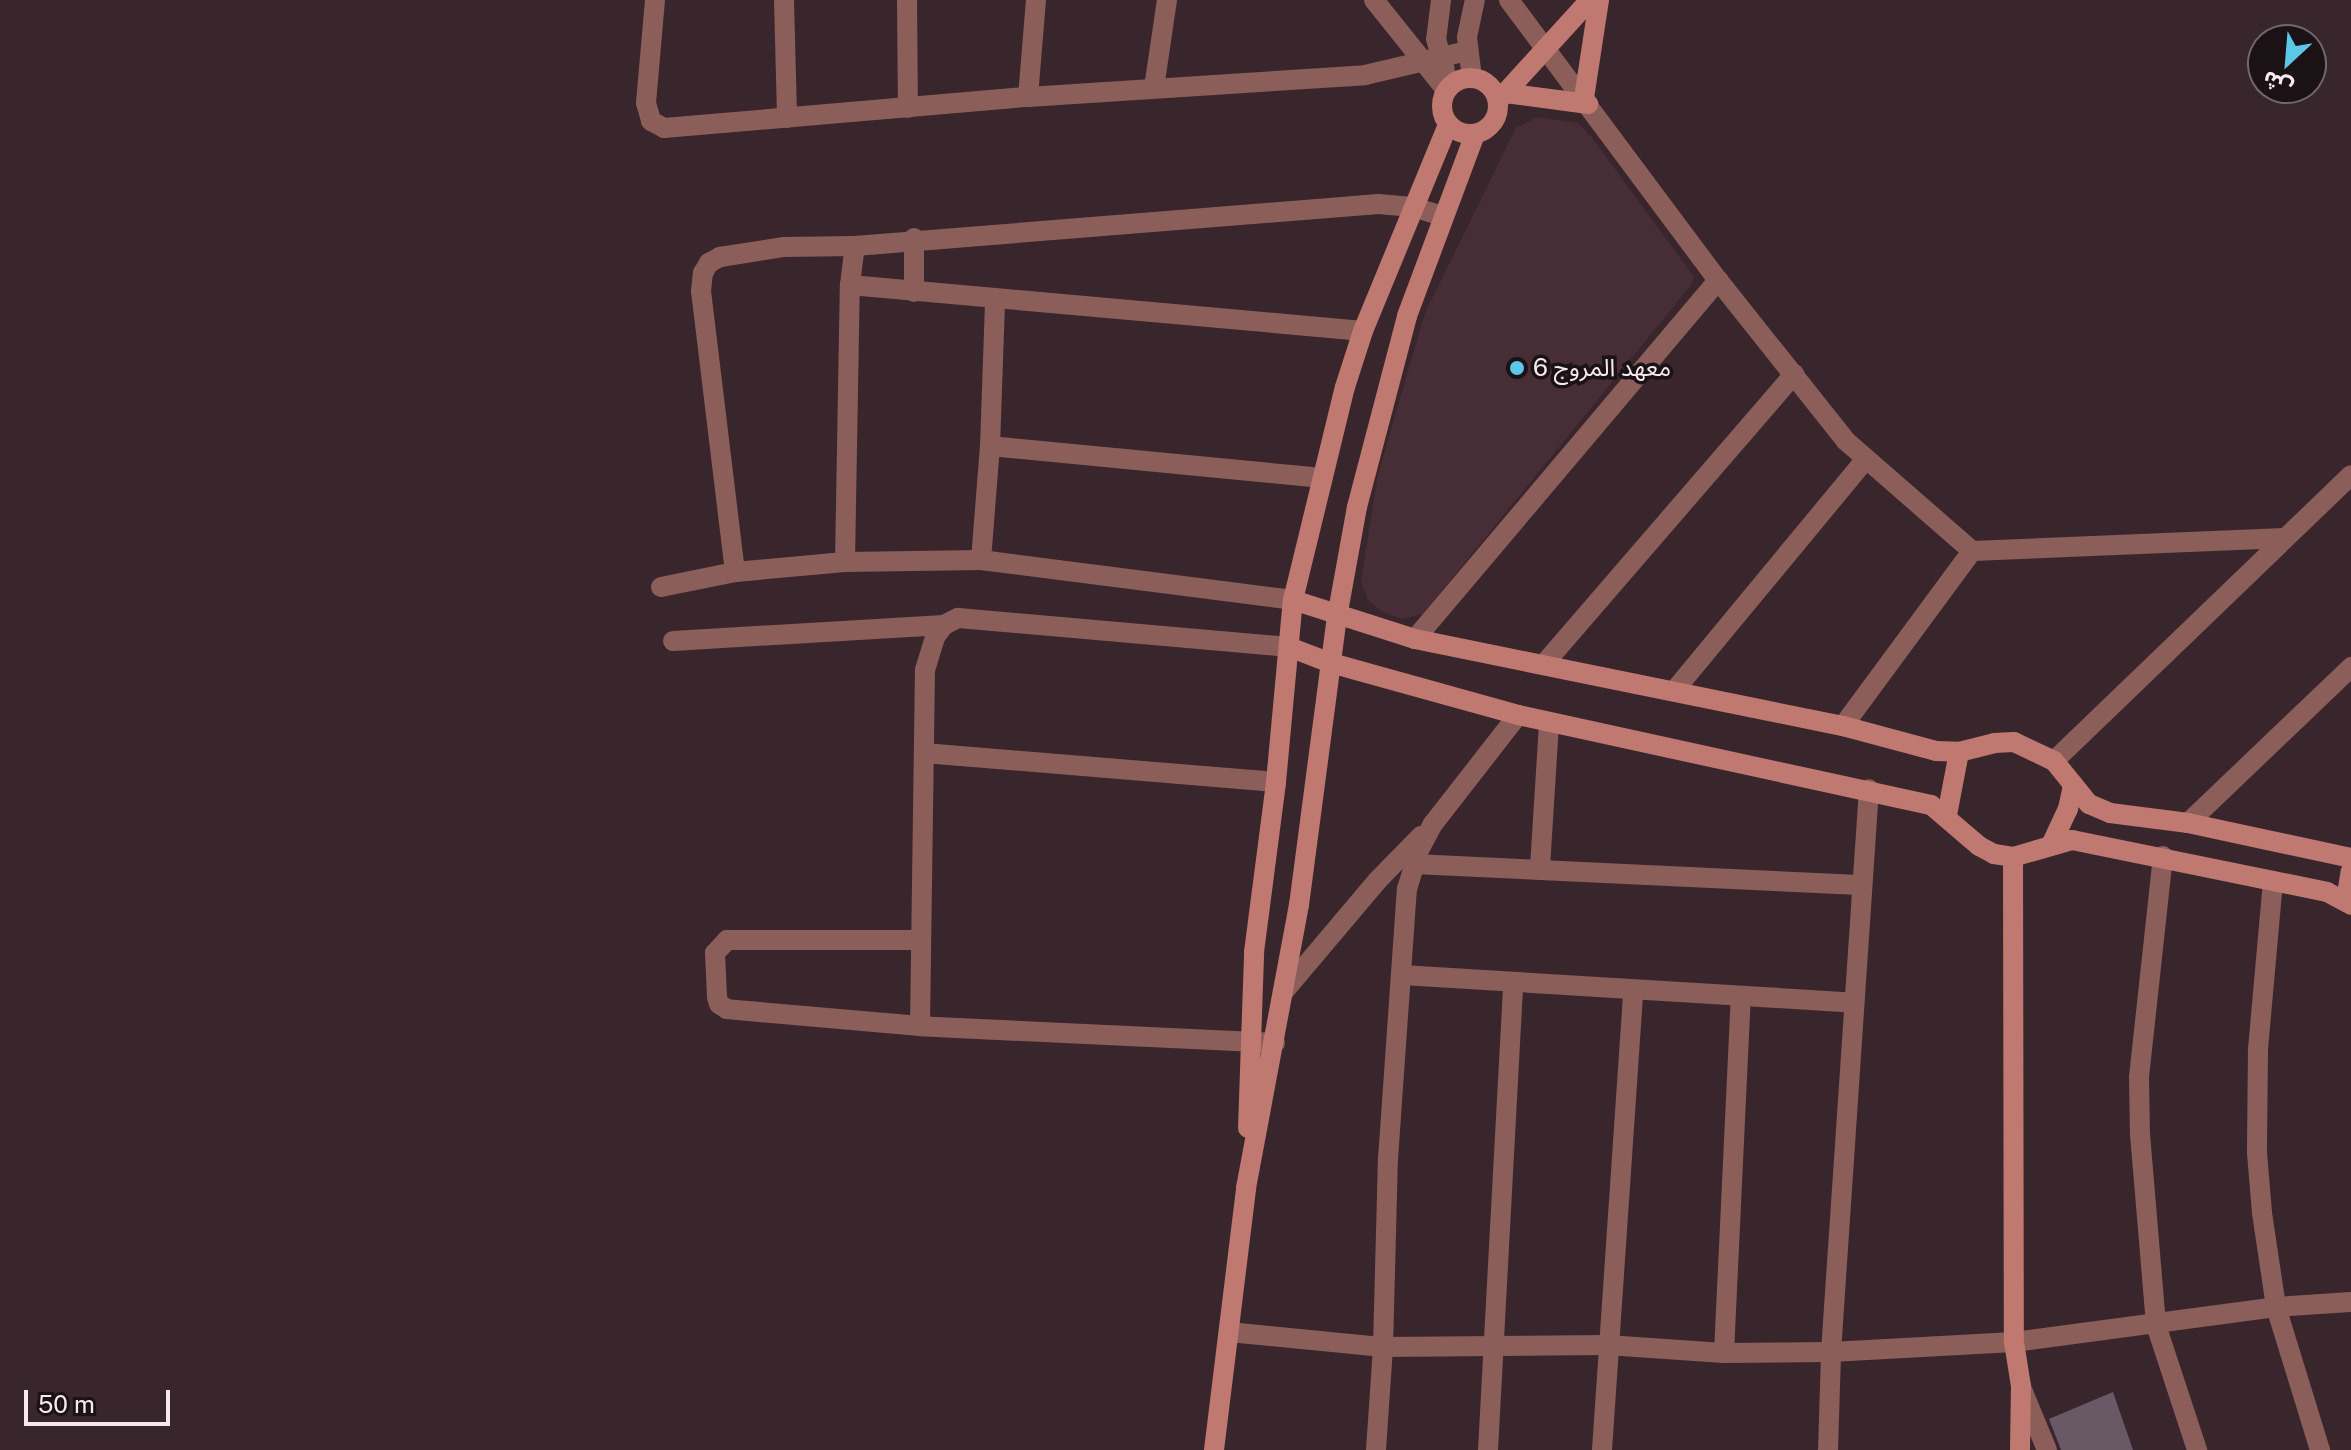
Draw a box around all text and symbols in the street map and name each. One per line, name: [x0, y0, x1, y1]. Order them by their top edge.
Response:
north arrow: [2247, 24, 2327, 104]
text: ش: [2258, 65, 2297, 102]
place label: معهد المروج 6: [1533, 354, 1671, 382]
marker: معهد المروج 6: [1508, 359, 1526, 377]
scale bar: [28, 1374, 174, 1424]
text: 50 m: [38, 1390, 95, 1418]

